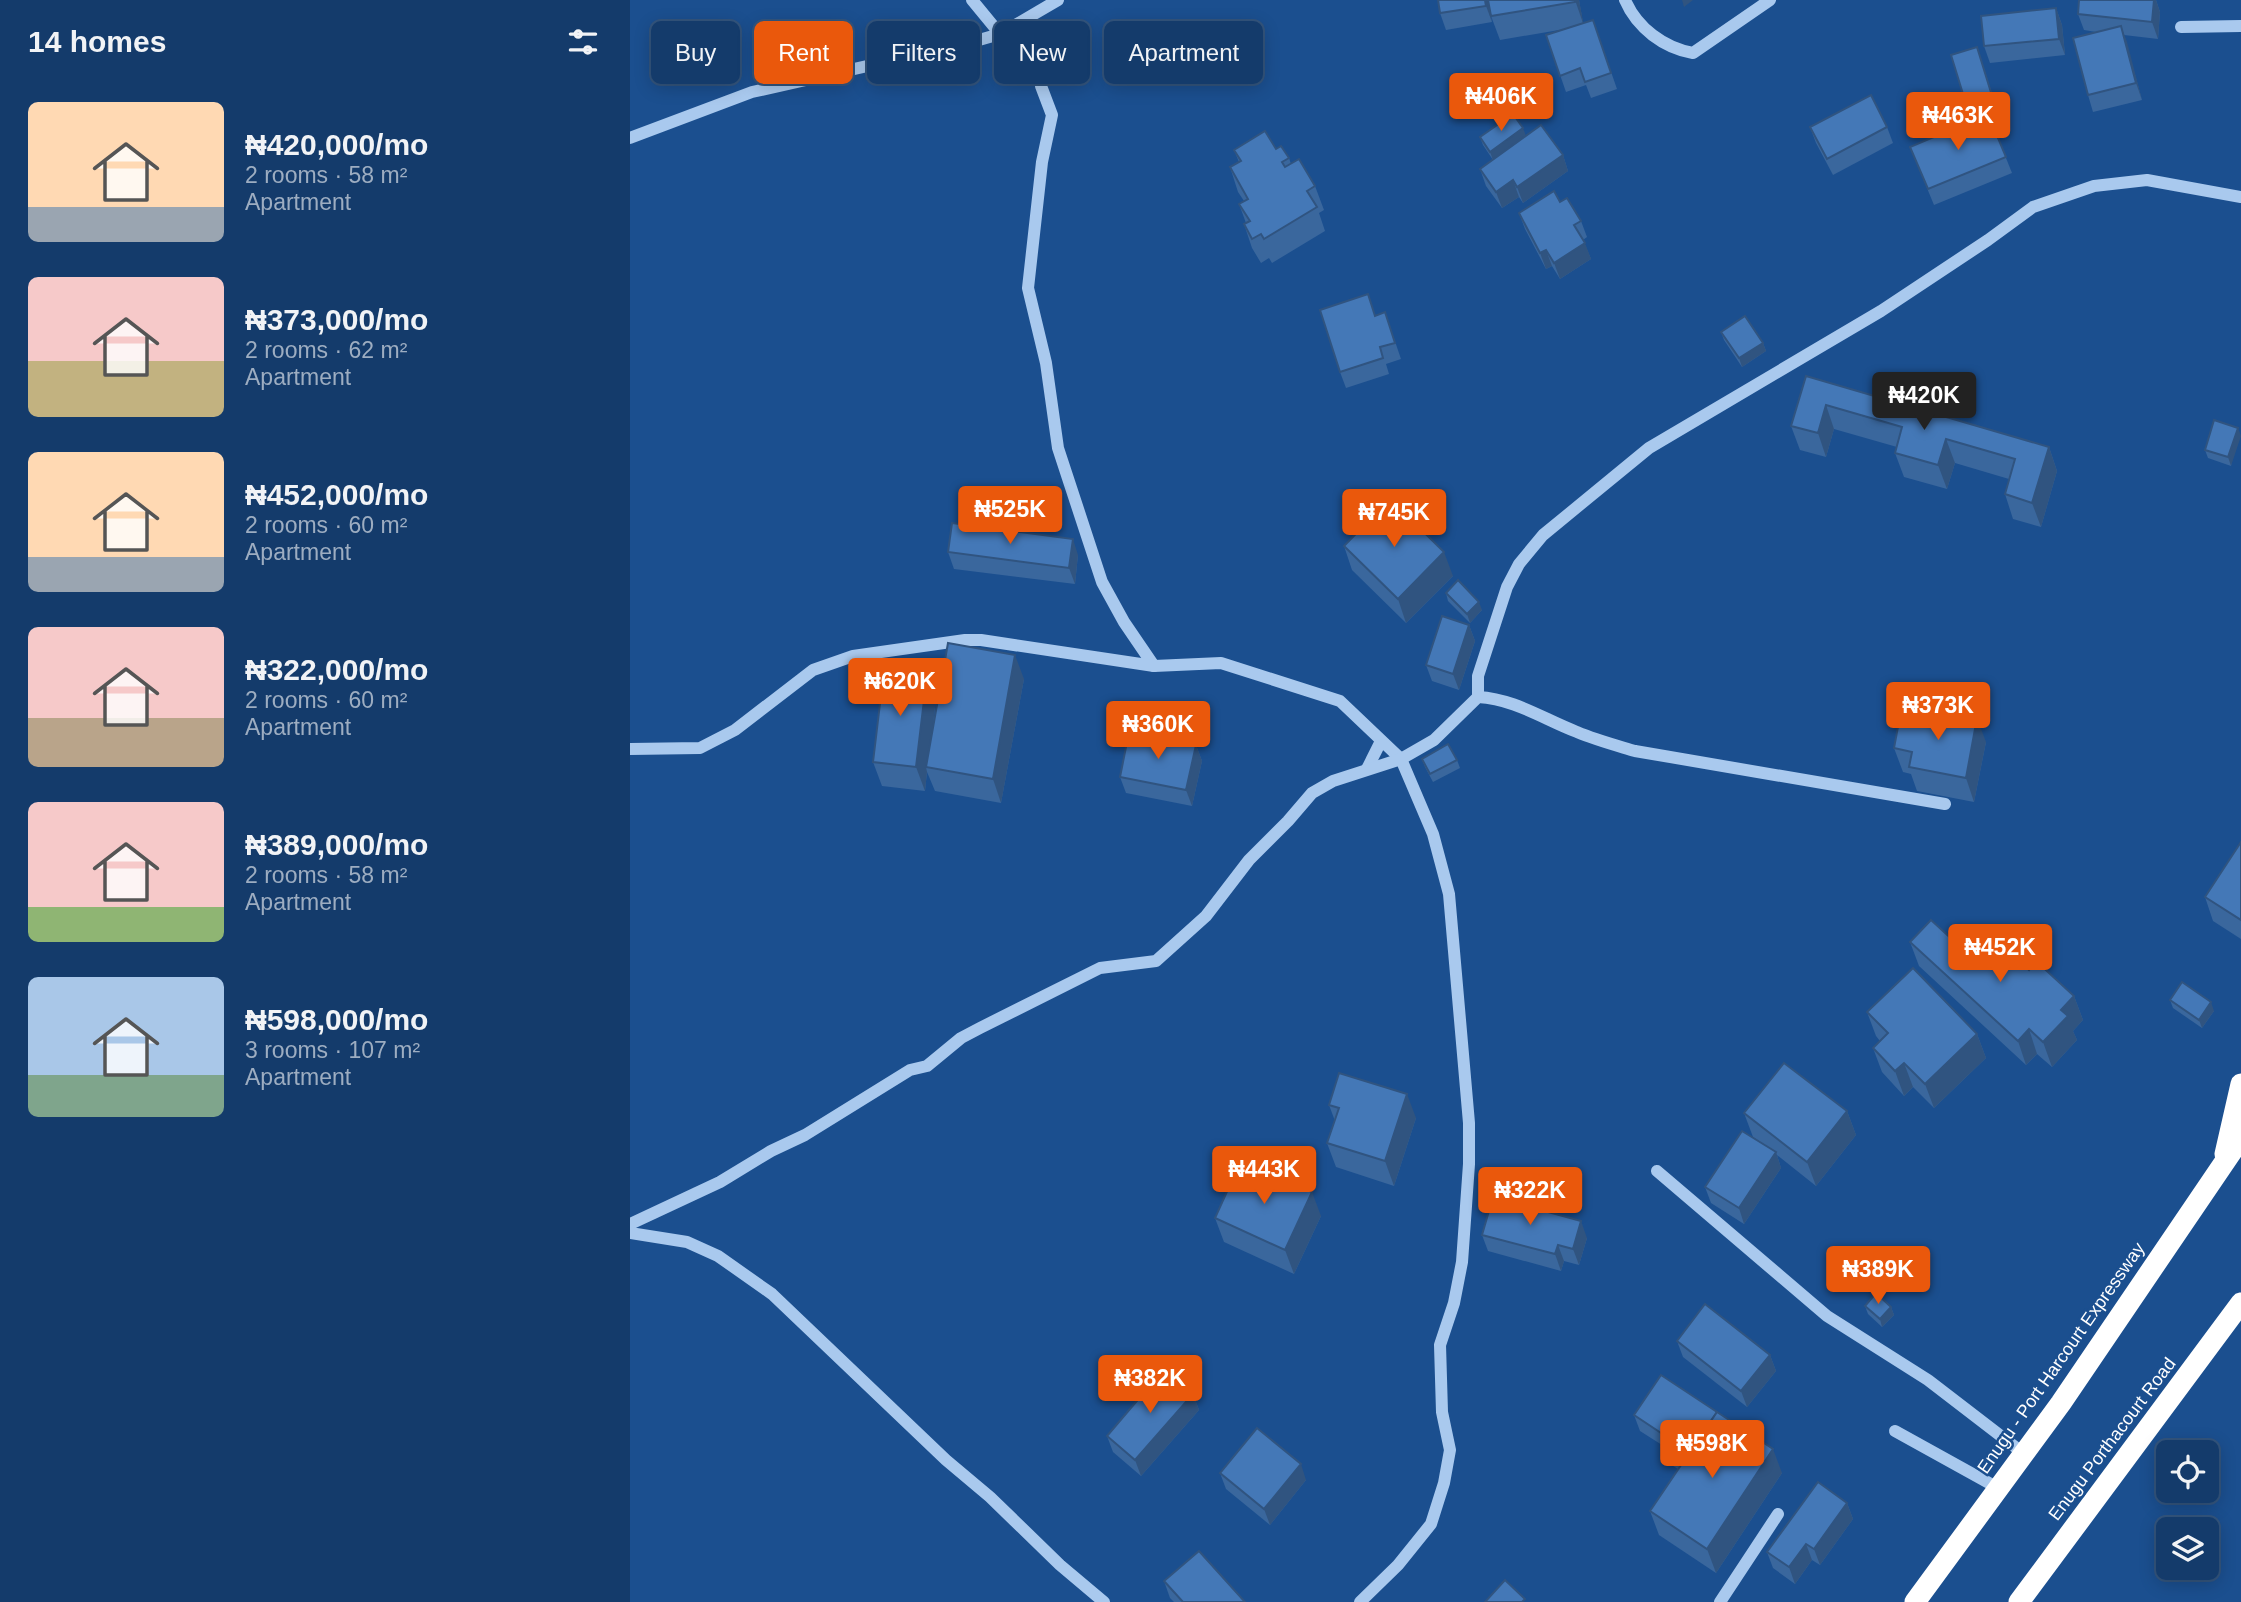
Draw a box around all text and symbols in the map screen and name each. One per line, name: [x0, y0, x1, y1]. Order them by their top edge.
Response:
chip: Buy: [651, 21, 740, 84]
chip: Rent: [754, 21, 853, 84]
chip: Filters: [867, 21, 980, 84]
chip: New: [994, 21, 1090, 84]
chip: Apartment: [1104, 21, 1263, 84]
icon: filters: [564, 23, 602, 61]
text: 14 homes: [28, 25, 166, 58]
pin: ₦406K: [1452, 74, 1550, 133]
text: ₦406K: [1465, 83, 1537, 109]
pin: ₦463K: [1909, 92, 2007, 152]
text: ₦463K: [1922, 102, 1994, 128]
text: ₦420,000/mo: [245, 128, 428, 161]
icon: home: [84, 130, 168, 214]
text: 2 rooms · 58 m²: [245, 162, 407, 188]
text: Apartment: [245, 189, 351, 215]
text: ₦373,000/mo: [245, 303, 428, 336]
icon: home: [84, 305, 168, 389]
text: 2 rooms · 62 m²: [245, 337, 407, 363]
text: Apartment: [245, 364, 351, 390]
pin: ₦420K: [1875, 372, 1973, 432]
text: ₦420K: [1888, 382, 1960, 408]
text: ₦452,000/mo: [245, 478, 428, 511]
icon: home: [84, 480, 168, 564]
pin: ₦525K: [961, 486, 1059, 546]
pin: ₦745K: [1345, 490, 1443, 549]
text: ₦525K: [974, 496, 1046, 522]
text: ₦745K: [1358, 499, 1430, 525]
text: 2 rooms · 60 m²: [245, 512, 407, 538]
text: Apartment: [245, 539, 351, 565]
text: ₦322,000/mo: [245, 653, 428, 686]
icon: home: [84, 655, 168, 739]
pin: ₦620K: [851, 658, 949, 718]
text: ₦620K: [864, 668, 936, 694]
pin: ₦373K: [1889, 682, 1987, 742]
text: 2 rooms · 60 m²: [245, 687, 407, 713]
text: ₦373K: [1902, 692, 1974, 718]
pin: ₦360K: [1109, 702, 1207, 761]
text: ₦360K: [1122, 711, 1194, 737]
text: Apartment: [245, 714, 351, 740]
text: ₦389,000/mo: [245, 828, 428, 861]
icon: home: [84, 830, 168, 914]
text: 2 rooms · 58 m²: [245, 862, 407, 888]
text: Apartment: [245, 889, 351, 915]
pin: ₦452K: [1951, 925, 2049, 984]
text: ₦452K: [1964, 934, 2036, 960]
text: ₦598,000/mo: [245, 1003, 428, 1036]
icon: home: [84, 1005, 168, 1089]
text: 3 rooms · 107 m²: [245, 1037, 420, 1063]
text: Apartment: [245, 1064, 351, 1090]
pin: ₦443K: [1215, 1146, 1313, 1206]
text: ₦443K: [1228, 1156, 1300, 1182]
pin: ₦322K: [1481, 1168, 1579, 1227]
text: ₦322K: [1494, 1177, 1566, 1203]
street label: Enugu - Port Harcourt Expressway: [1973, 1239, 2149, 1477]
pin: ₦389K: [1829, 1246, 1927, 1306]
text: ₦389K: [1842, 1256, 1914, 1282]
street label: Enugu Porthacourt Road: [2044, 1354, 2180, 1524]
pin: ₦382K: [1101, 1356, 1199, 1415]
text: ₦382K: [1114, 1365, 1186, 1391]
pin: ₦598K: [1663, 1420, 1761, 1480]
text: ₦598K: [1676, 1430, 1748, 1456]
map controls: [2156, 1440, 2219, 1580]
button: locate: [2156, 1440, 2219, 1503]
button: layers: [2156, 1517, 2219, 1580]

